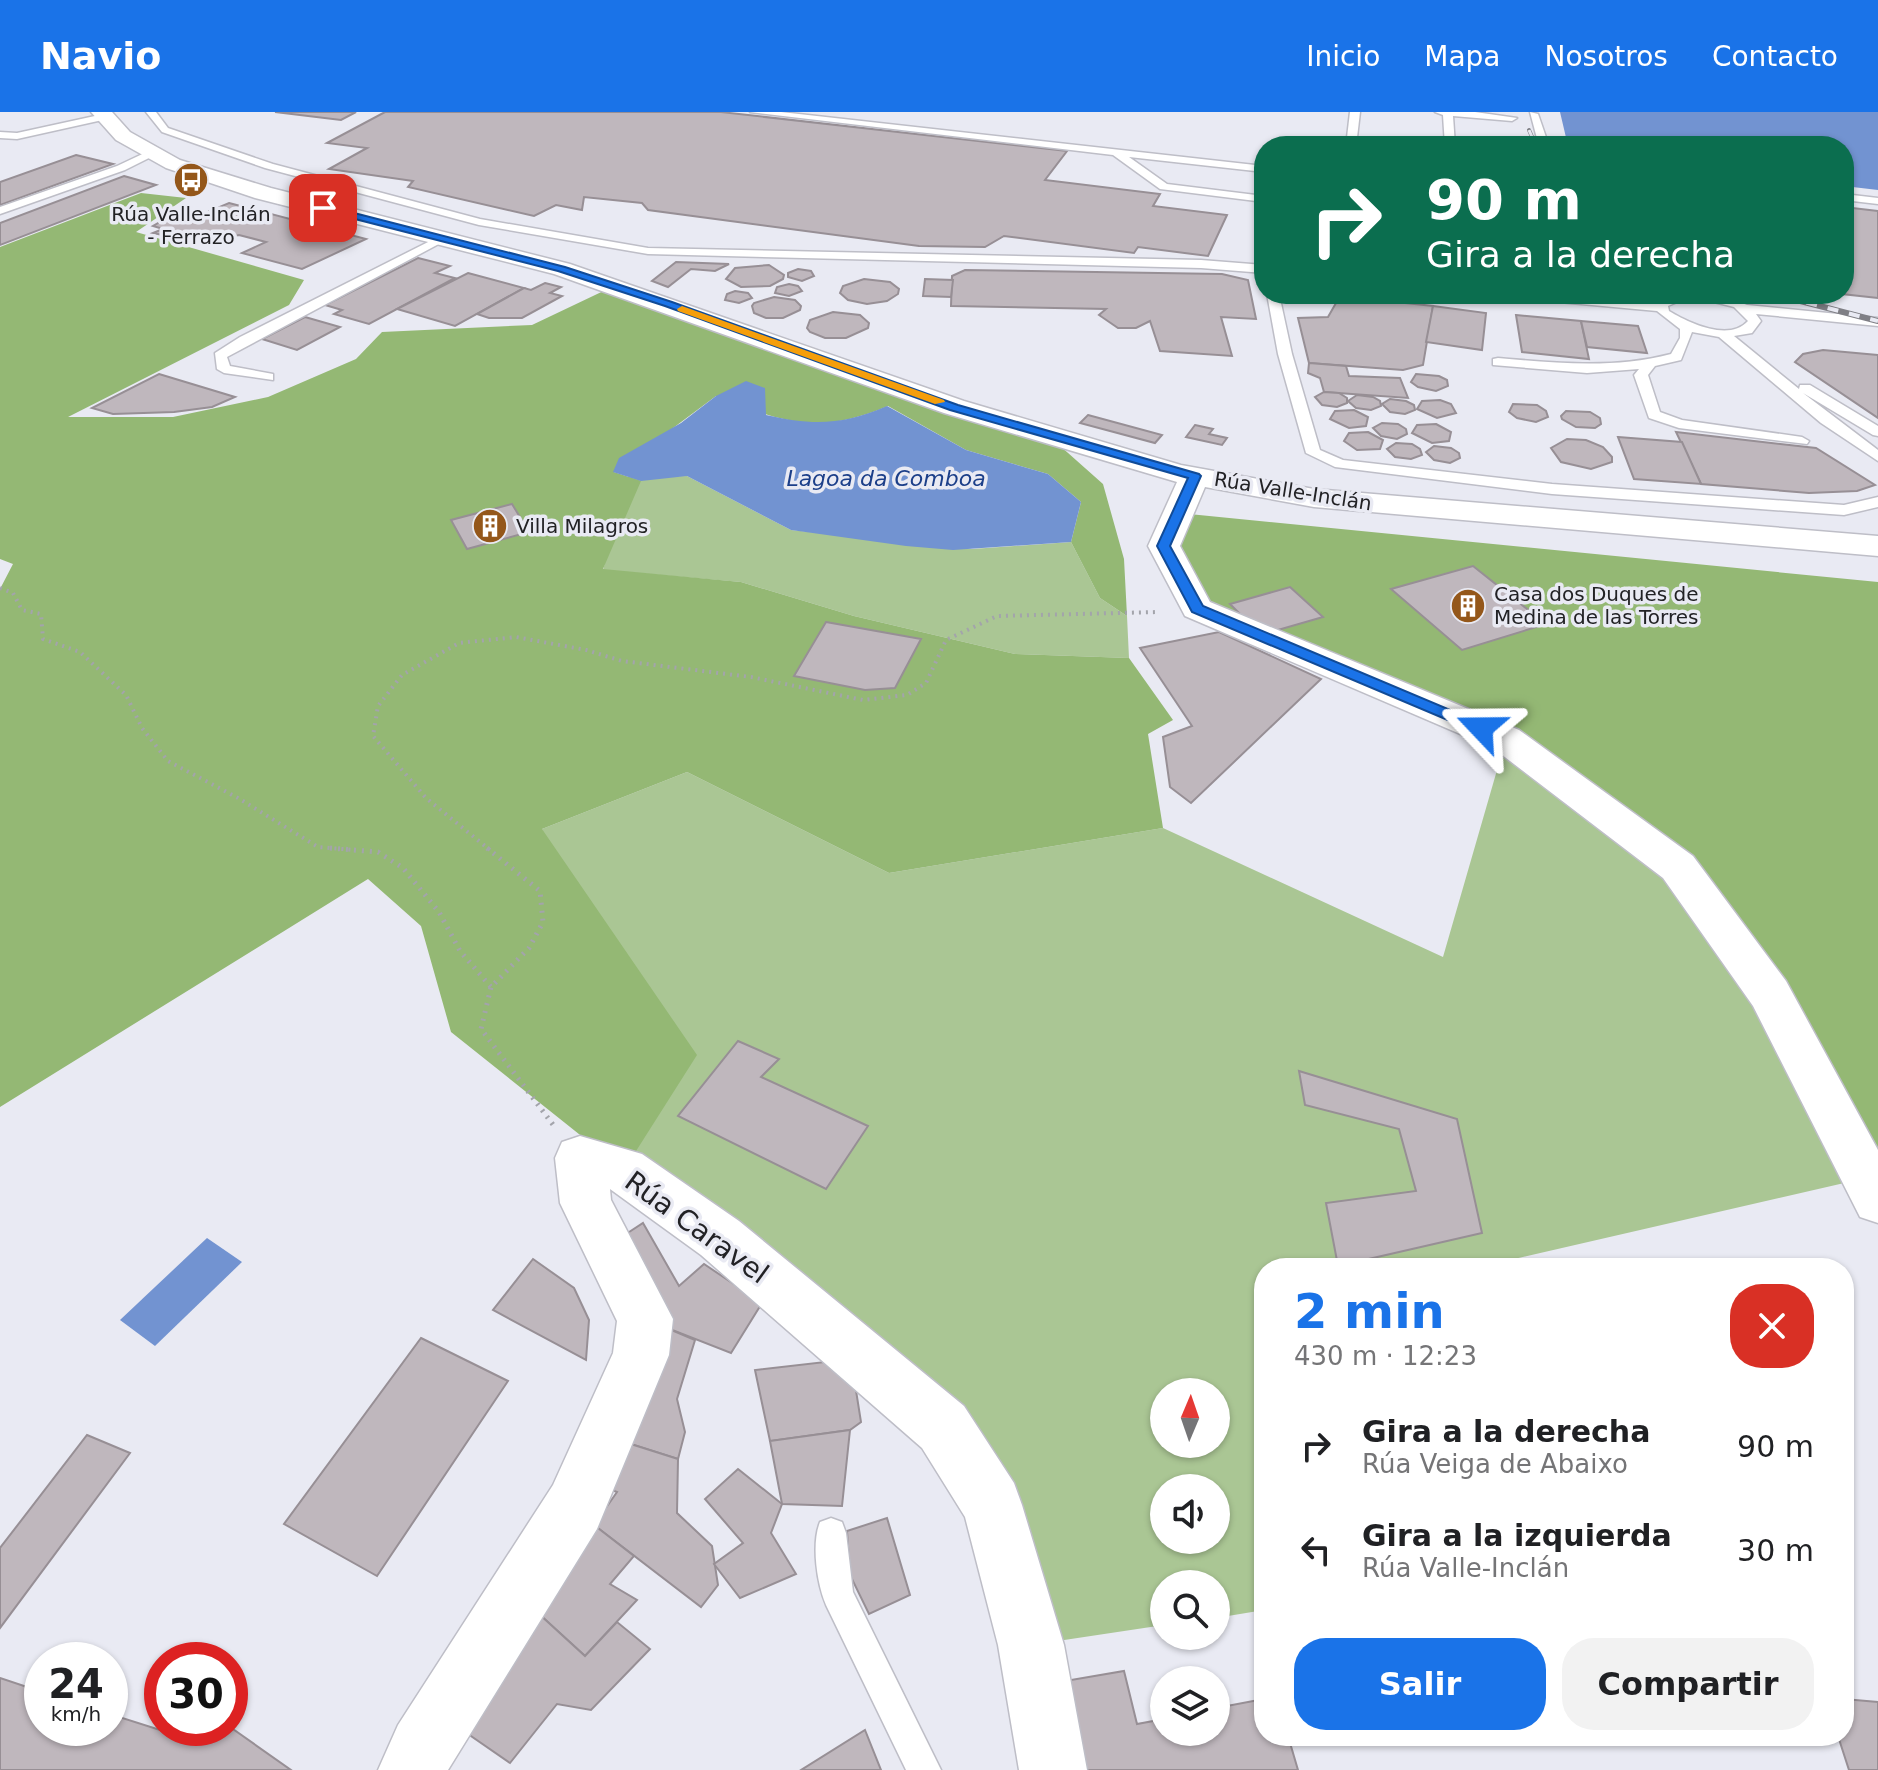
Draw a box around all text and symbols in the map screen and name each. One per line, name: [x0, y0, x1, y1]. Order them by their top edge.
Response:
text: Navio: [40, 34, 161, 78]
text: Inicio: [1306, 40, 1380, 73]
text: Mapa: [1424, 40, 1501, 73]
text: Nosotros: [1545, 40, 1668, 73]
text: Contacto: [1712, 40, 1838, 73]
bus stop icon: Rúa Valle-Inclán - Ferrazo: [172, 161, 210, 199]
text: 90 m: [1426, 167, 1582, 232]
icon: right: [1294, 168, 1398, 272]
pin: [289, 174, 357, 242]
icon: arrive: [301, 186, 345, 230]
place label: Rúa Valle-Inclán - Ferrazo: [111, 202, 271, 249]
text: Gira a la derecha: [1426, 234, 1735, 275]
water label: Lagoa da Comboa: [786, 466, 986, 491]
street label: Rúa Valle-Inclán: [1212, 467, 1374, 515]
building icon: Villa Milagros: [471, 507, 509, 545]
place label: Villa Milagros: [516, 514, 648, 538]
place label: Casa dos Duques de Medina de las Torres: [1494, 582, 1699, 629]
building icon: Casa dos Duques de Medina de las Torres: [1449, 587, 1487, 625]
position arrow: [1439, 686, 1523, 770]
street label: Rúa Caravel: [619, 1164, 775, 1290]
text: 2 min: [1294, 1283, 1445, 1339]
button: close: [1730, 1284, 1814, 1368]
text: 430 m · 12:23: [1294, 1341, 1477, 1371]
north arrow: [1150, 1378, 1230, 1458]
map controls: [1150, 1378, 1230, 1746]
text: Gira a la derecha: [1362, 1414, 1650, 1449]
icon: right: [1294, 1424, 1338, 1468]
text: 90 m: [1737, 1429, 1814, 1464]
text: Rúa Veiga de Abaixo: [1362, 1449, 1628, 1479]
button: sound: [1150, 1474, 1230, 1554]
text: Gira a la izquierda: [1362, 1518, 1672, 1553]
icon: left: [1294, 1528, 1338, 1572]
text: 30 m: [1737, 1533, 1814, 1568]
text: Rúa Valle-Inclán: [1362, 1553, 1569, 1583]
button: search: [1150, 1570, 1230, 1650]
button: Salir: [1294, 1638, 1546, 1730]
button: Compartir: [1562, 1638, 1814, 1730]
speed limit sign: 30: [144, 1642, 248, 1746]
text: 24: [48, 1661, 104, 1707]
button: layers: [1150, 1666, 1230, 1746]
text: km/h: [51, 1702, 101, 1726]

